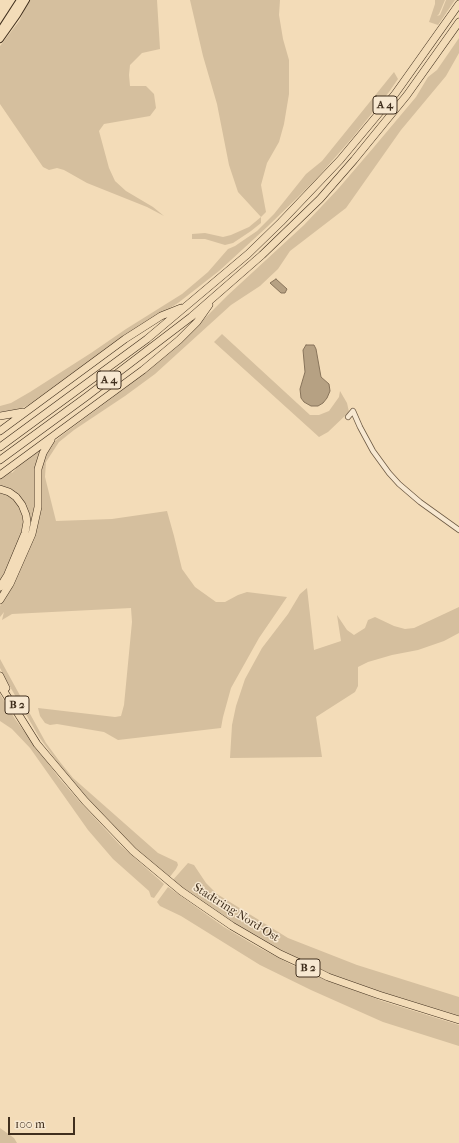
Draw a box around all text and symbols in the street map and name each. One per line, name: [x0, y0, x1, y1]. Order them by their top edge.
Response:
road number: A 4: [373, 96, 397, 114]
road number: A 4: [97, 371, 121, 389]
road number: B 2: [5, 696, 29, 714]
street label: Stadtring Nord-Ost: [190, 881, 282, 945]
road number: B 2: [296, 959, 320, 977]
scale bar: [10, 1109, 77, 1135]
text: 100 m: [15, 1117, 45, 1131]

